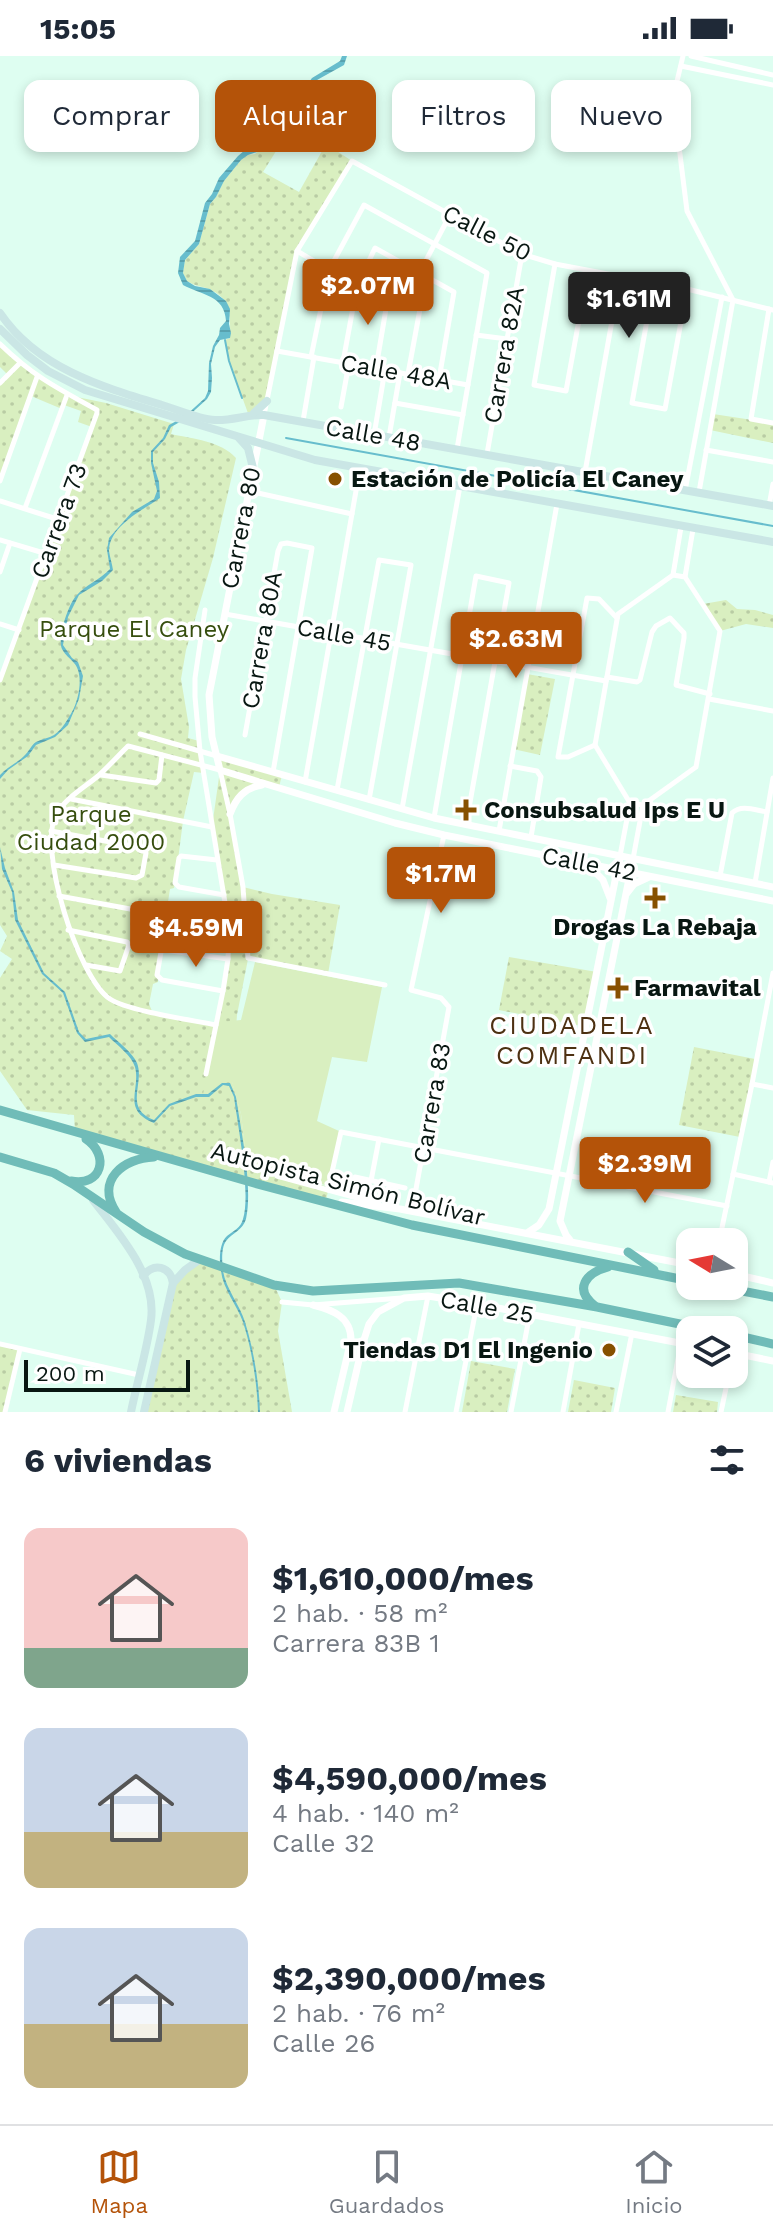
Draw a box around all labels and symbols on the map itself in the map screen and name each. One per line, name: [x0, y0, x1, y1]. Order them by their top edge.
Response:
street label: Calle 50: [438, 199, 536, 267]
pin: $2.07M: [303, 259, 433, 327]
pin: $1.61M: [564, 272, 694, 340]
street label: Carrera 82A: [478, 284, 530, 426]
street label: Calle 48A: [338, 348, 454, 396]
street label: Calle 48: [323, 413, 423, 457]
street label: Carrera 73: [25, 460, 93, 582]
street label: Carrera 80: [215, 465, 267, 591]
place label: Estación de Policía El Caney: [351, 465, 684, 493]
marker: Estación de Policía El Caney: [326, 470, 344, 488]
street label: Carrera 80A: [236, 569, 288, 711]
pin: $2.63M: [451, 612, 581, 680]
street label: Calle 45: [295, 613, 393, 657]
park label: Parque El Caney: [39, 615, 230, 643]
place label: Consubsalud Ips E U: [484, 796, 725, 824]
marker: Consubsalud Ips E U: [455, 799, 477, 821]
park label: Parque Ciudad 2000: [17, 800, 165, 856]
street label: Calle 42: [539, 841, 639, 887]
pin: $1.7M: [385, 847, 497, 915]
marker: Drogas La Rebaja: [644, 887, 666, 909]
pin: $4.59M: [131, 901, 261, 969]
place label: Drogas La Rebaja: [553, 913, 757, 941]
place label: Farmavital: [634, 974, 761, 1002]
marker: Farmavital: [609, 979, 627, 997]
district label: CIUDADELA COMFANDI: [489, 1010, 655, 1070]
street label: Carrera 83: [408, 1040, 456, 1166]
street label: Autopista Simón Bolívar: [208, 1136, 488, 1232]
pin: $2.39M: [580, 1137, 710, 1205]
north arrow: [676, 1228, 748, 1300]
street label: Calle 25: [438, 1285, 536, 1329]
place label: Tiendas D1 El Ingenio: [343, 1336, 593, 1364]
marker: Tiendas D1 El Ingenio: [600, 1341, 618, 1359]
scale bar: [24, 1356, 190, 1392]

